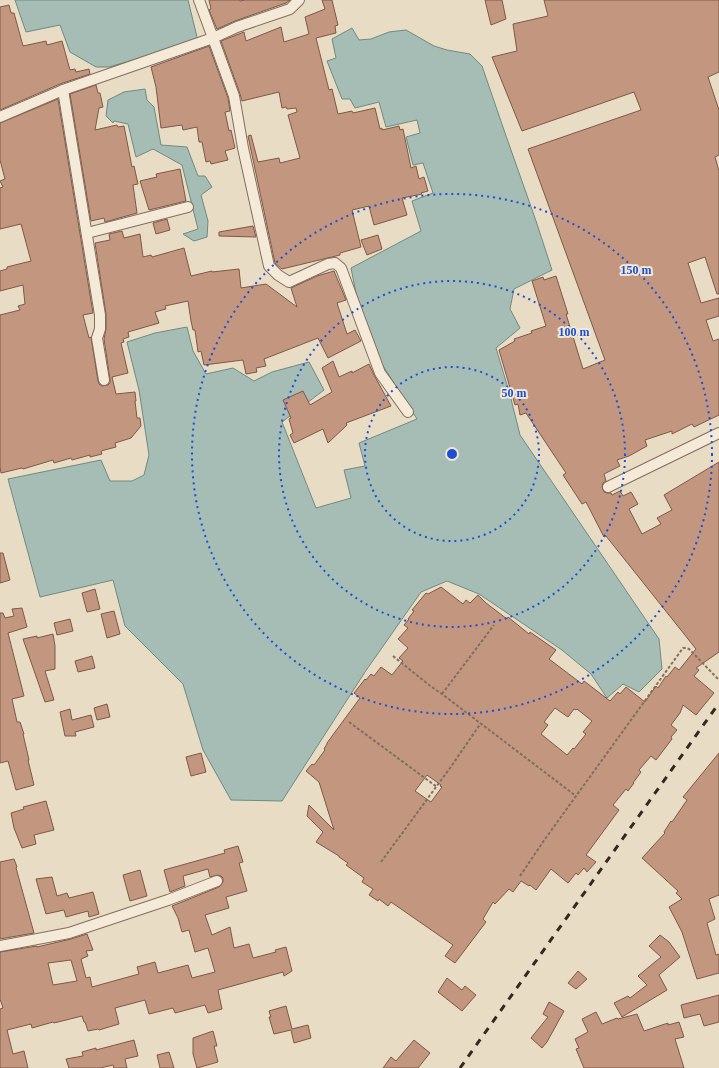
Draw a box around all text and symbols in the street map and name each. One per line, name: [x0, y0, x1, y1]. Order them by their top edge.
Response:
text: 150 m: [621, 263, 652, 277]
text: 100 m: [559, 325, 590, 339]
text: 50 m: [502, 386, 527, 400]
centre of rings: [445, 447, 459, 461]

